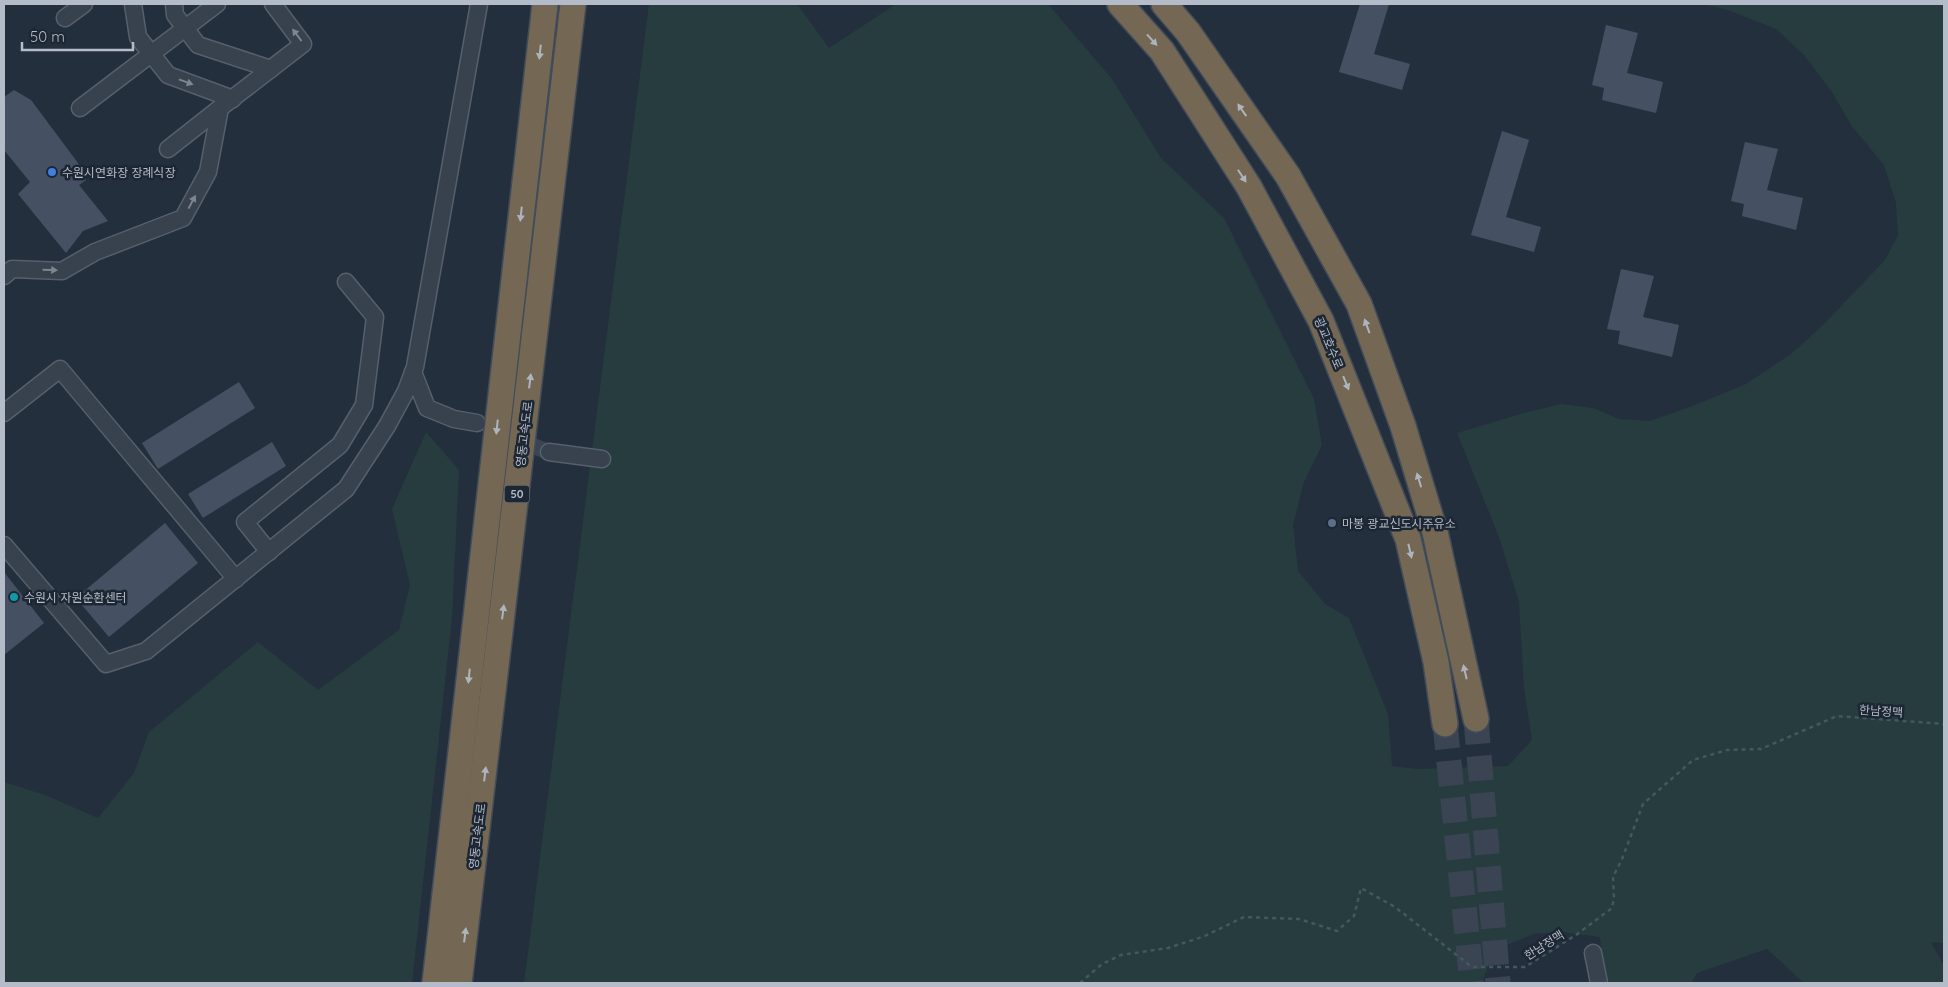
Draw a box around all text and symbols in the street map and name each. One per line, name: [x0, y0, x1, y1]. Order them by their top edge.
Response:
scale bar: [22, 20, 134, 52]
text: 50 m: [30, 27, 65, 46]
one-way arrow: [291, 29, 302, 42]
one-way arrow: [1146, 34, 1158, 46]
one-way arrow: [536, 44, 544, 60]
one-way arrow: [178, 79, 193, 86]
one-way arrow: [1237, 103, 1247, 117]
place label: 수원시연화장 장례식장: [62, 165, 176, 180]
marker: 수원시연화장 장례식장: [46, 166, 58, 178]
one-way arrow: [1237, 169, 1246, 182]
one-way arrow: [188, 195, 196, 209]
one-way arrow: [517, 206, 525, 222]
one-way arrow: [42, 266, 58, 274]
street label: 광교호수로: [1311, 315, 1347, 371]
one-way arrow: [1363, 318, 1371, 333]
one-way arrow: [526, 373, 534, 389]
one-way arrow: [1343, 376, 1351, 390]
street label: 영동고속도로: [513, 400, 535, 468]
one-way arrow: [493, 420, 501, 436]
one-way arrow: [1414, 472, 1422, 487]
road number: 50: [504, 486, 530, 502]
place label: 마봉 광교신도시주유소: [1342, 516, 1456, 531]
marker: 마봉 광교신도시주유소: [1326, 517, 1338, 529]
one-way arrow: [1406, 543, 1414, 558]
place label: 수원시 자원순환센터: [24, 590, 127, 605]
marker: 수원시 자원순환센터: [8, 591, 20, 603]
one-way arrow: [499, 604, 507, 620]
one-way arrow: [1461, 664, 1469, 679]
one-way arrow: [465, 668, 473, 684]
street label: 한남정맥: [1858, 702, 1904, 720]
one-way arrow: [481, 765, 489, 781]
street label: 영동고속도로: [466, 802, 488, 870]
one-way arrow: [461, 927, 469, 943]
street label: 한남정맥: [1521, 927, 1567, 963]

